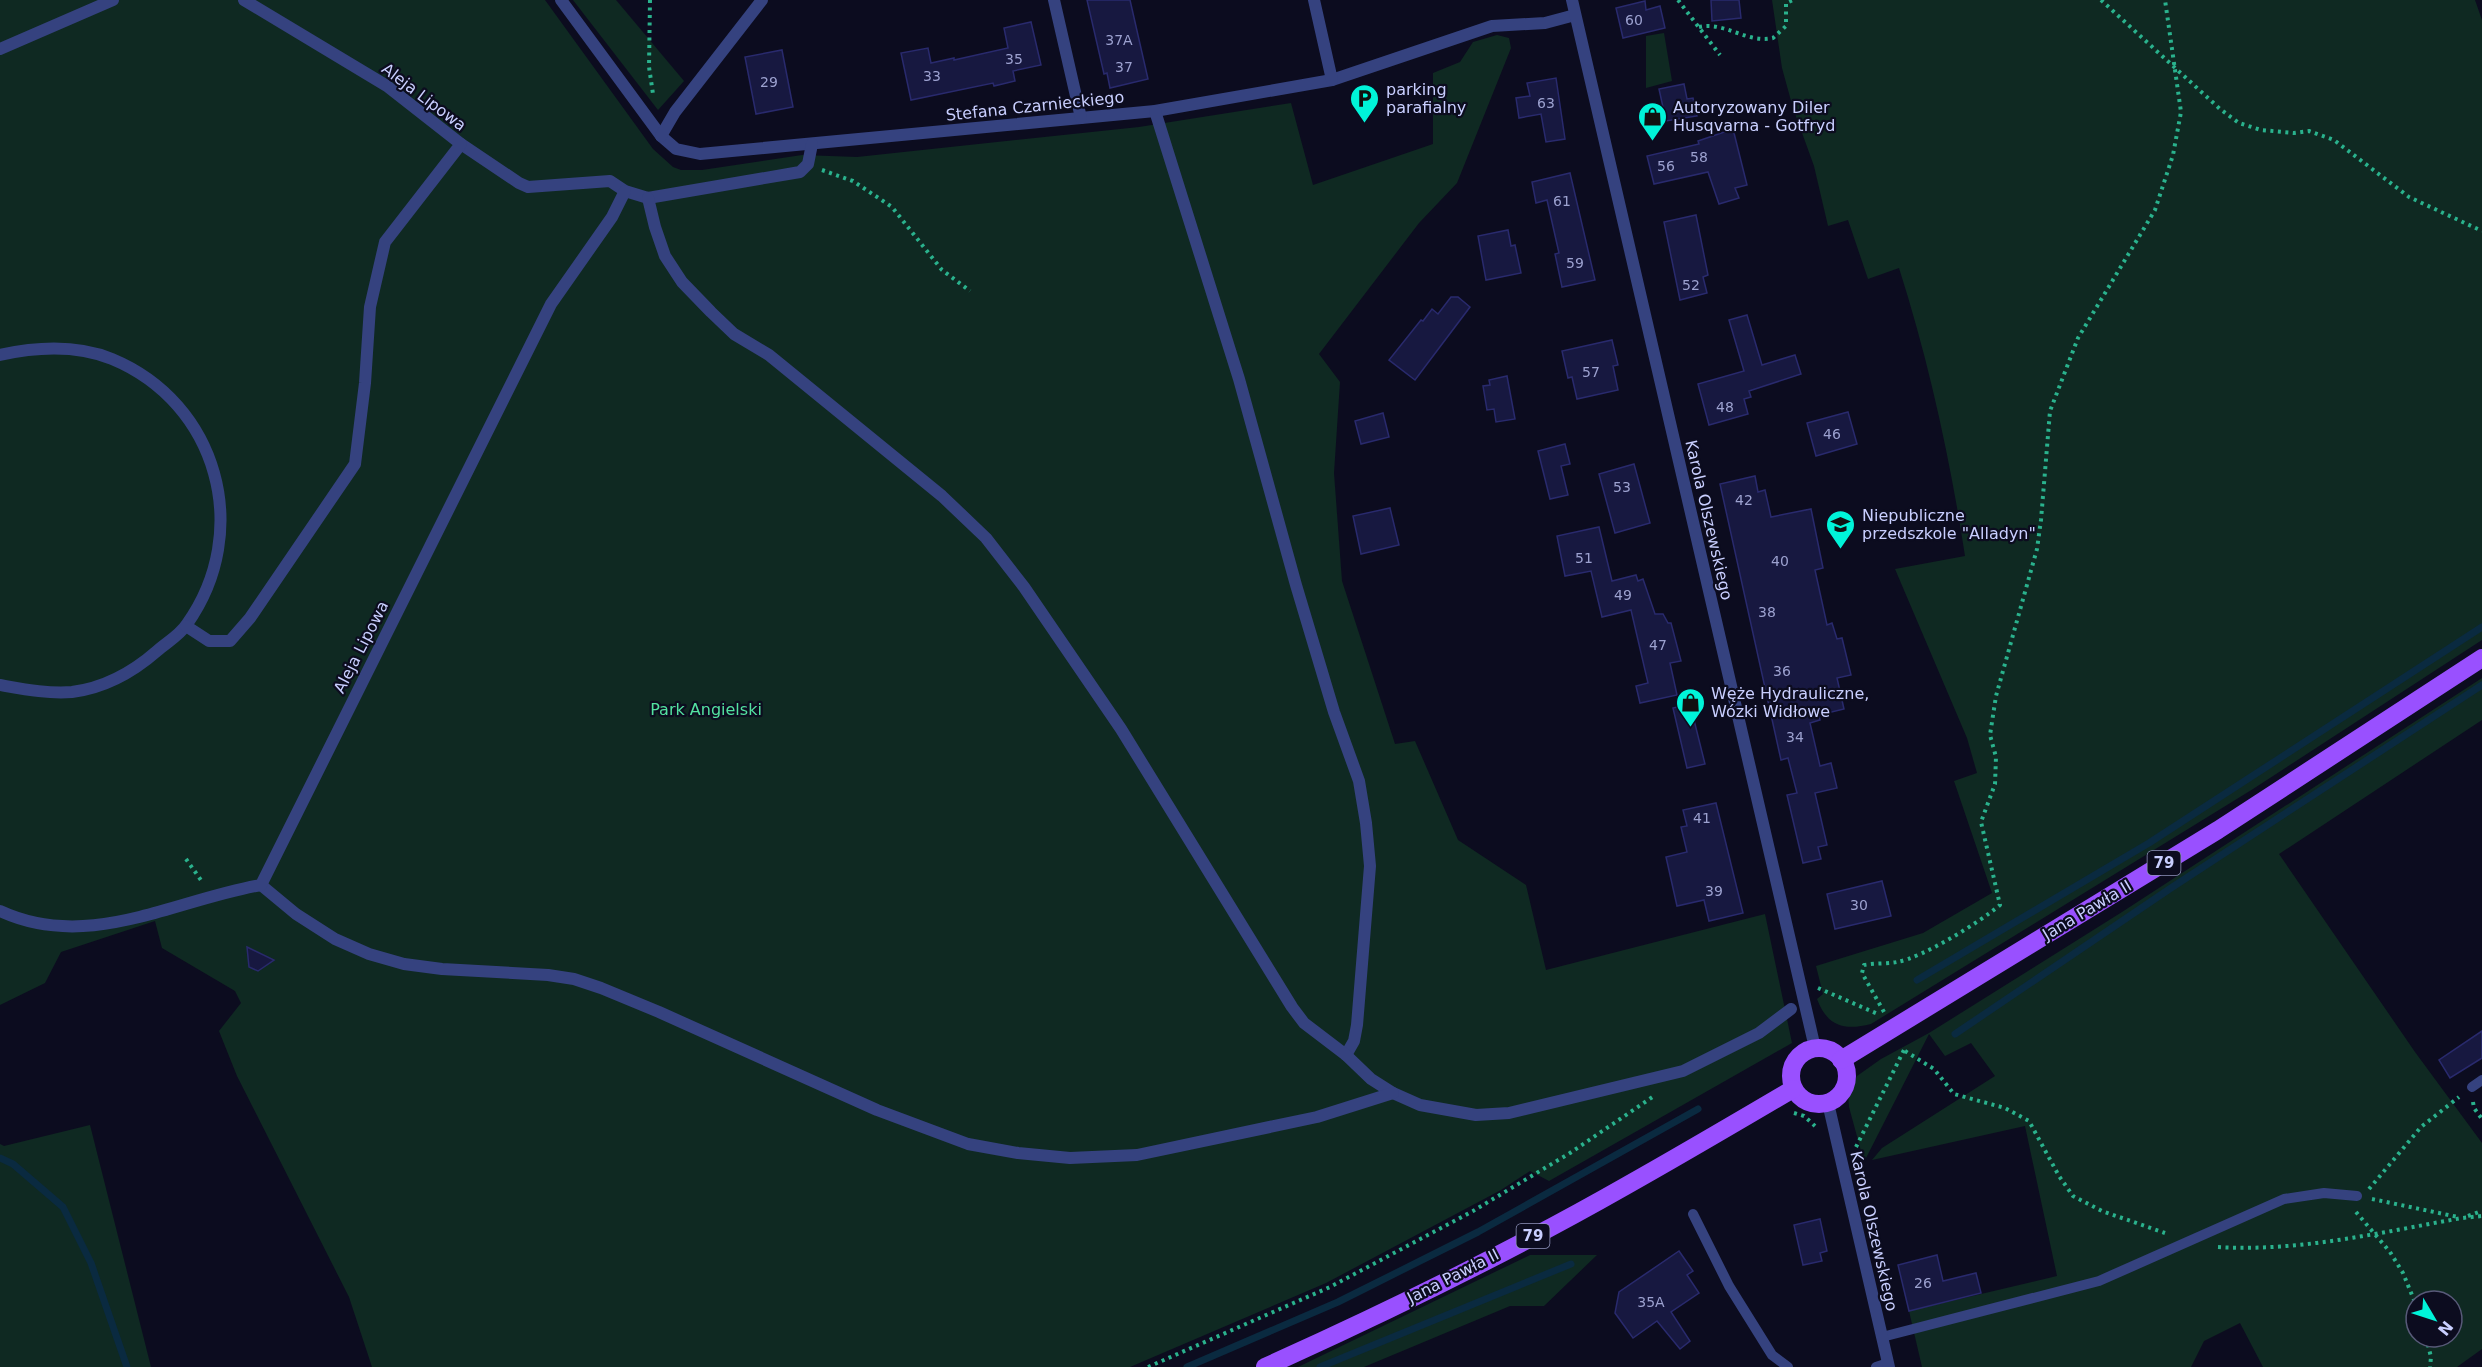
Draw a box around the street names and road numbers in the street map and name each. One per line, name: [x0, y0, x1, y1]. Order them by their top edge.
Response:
street label: Aleja Lipowa: [378, 59, 470, 135]
street label: Stefana Czarnieckiego: [945, 87, 1125, 125]
street label: Karola Olszewskiego: [1681, 438, 1737, 602]
street label: Aleja Lipowa: [330, 598, 392, 696]
road number: 79: [2148, 851, 2180, 875]
street label: Jana Pawła II: [2038, 876, 2135, 944]
street label: Karola Olszewskiego: [1846, 1149, 1902, 1313]
road number: 79: [1516, 1224, 1550, 1248]
street label: Jana Pawła II: [1403, 1245, 1502, 1308]

